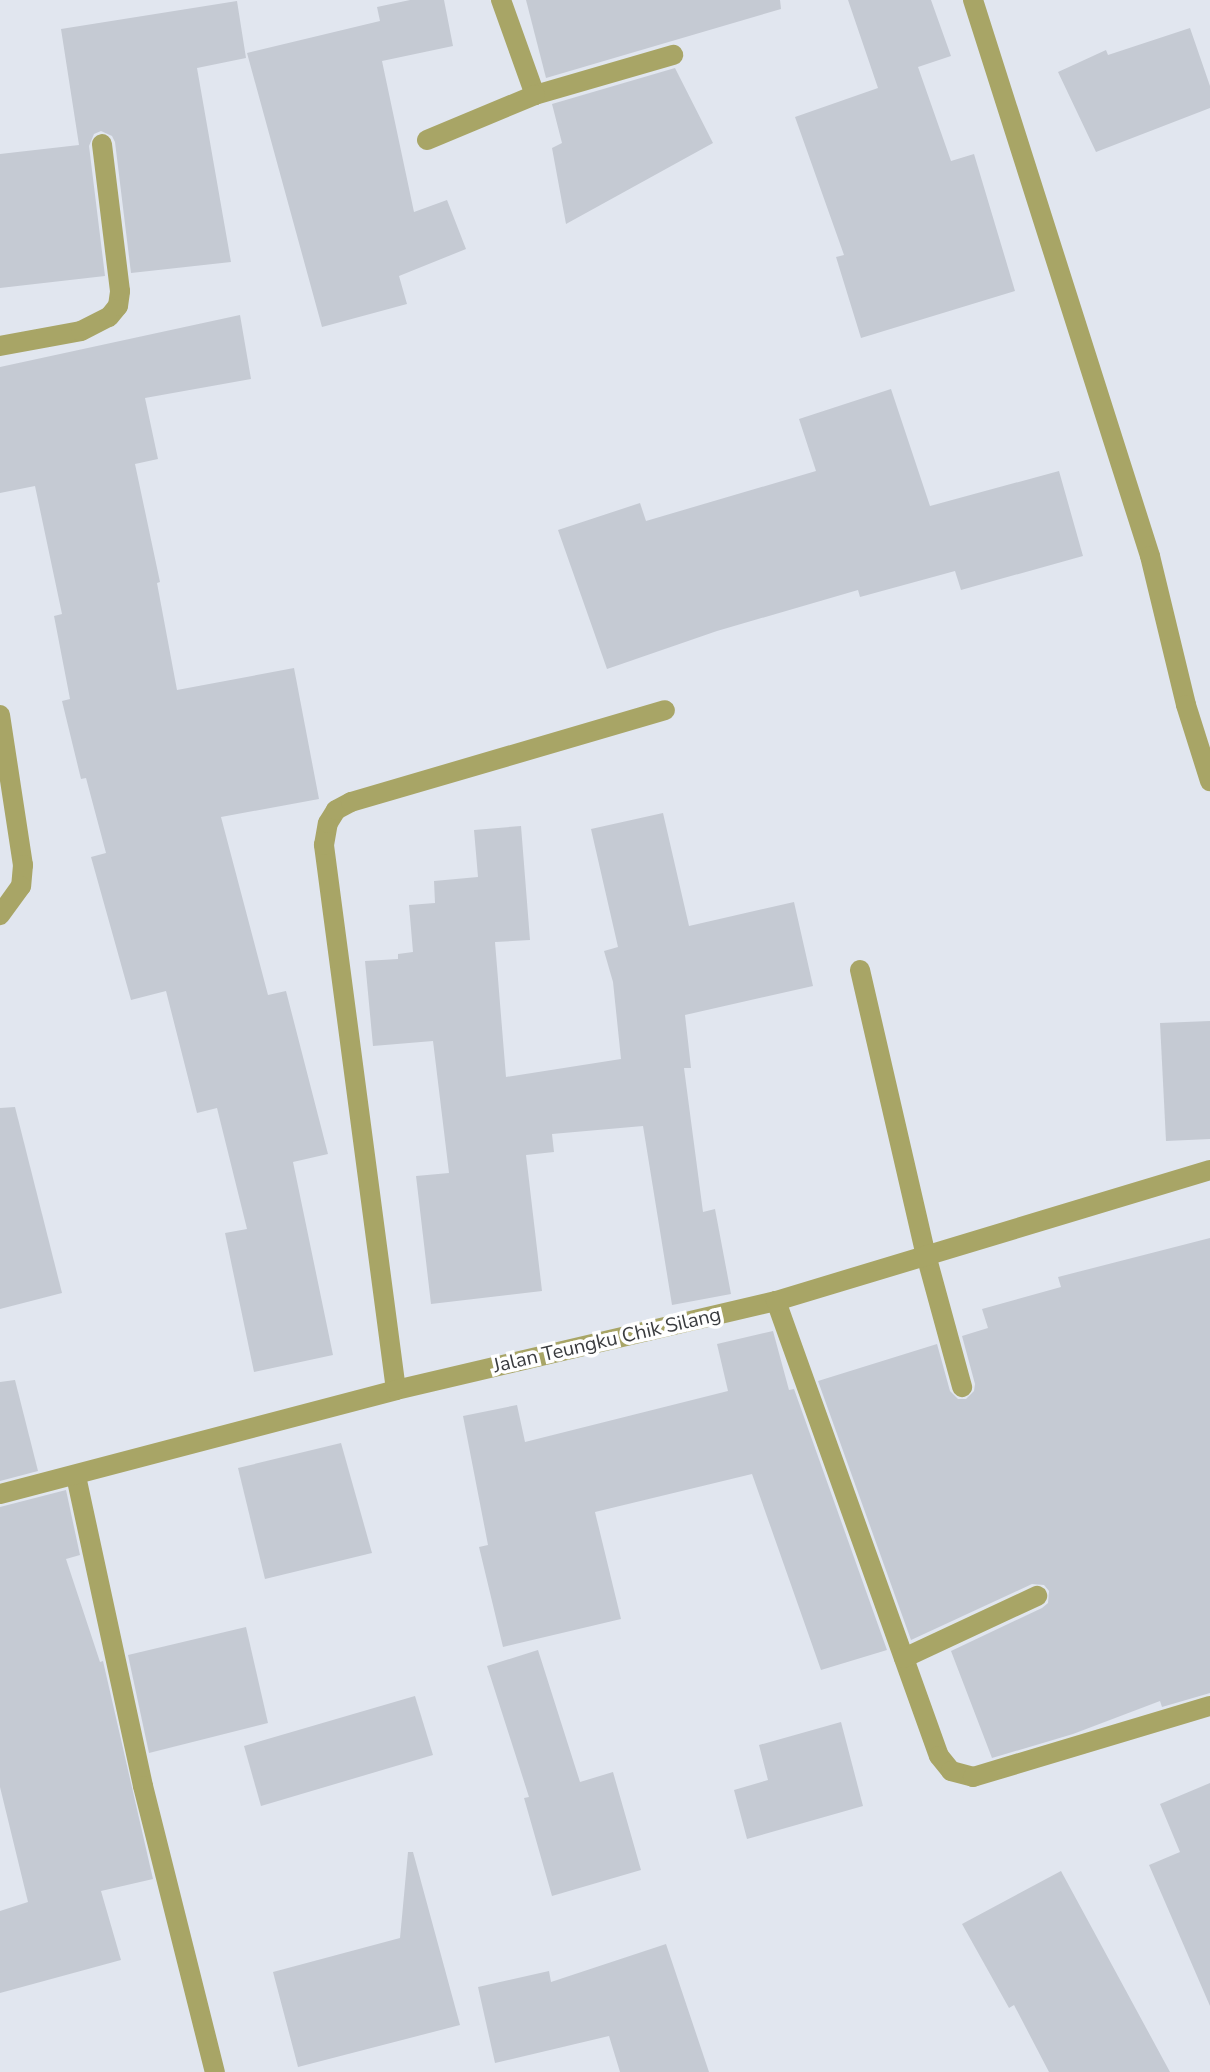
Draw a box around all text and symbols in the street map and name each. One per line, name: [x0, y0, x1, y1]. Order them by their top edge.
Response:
street label: Jalan Teungku Chik Silang: [491, 1302, 723, 1378]

